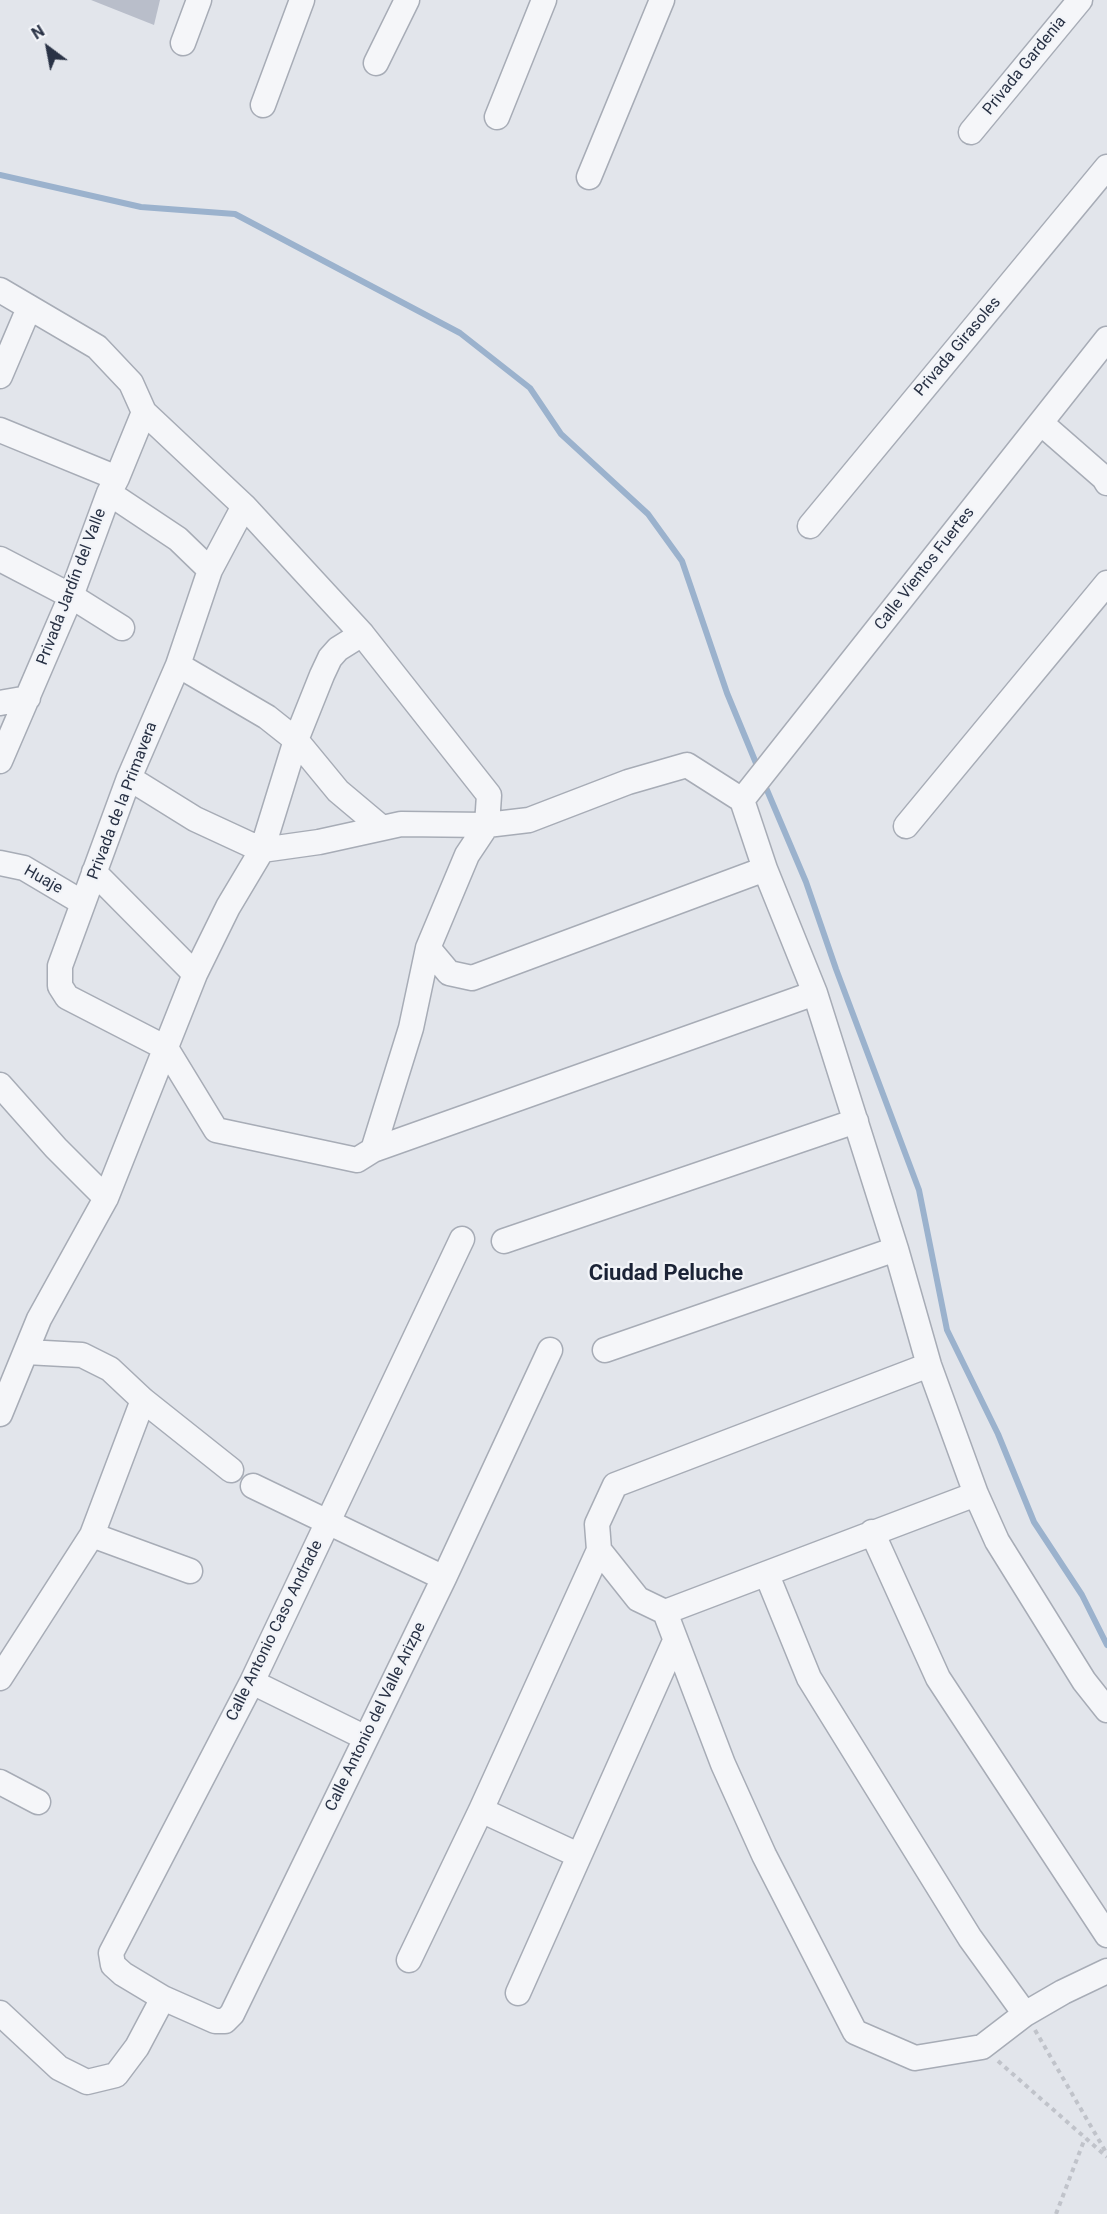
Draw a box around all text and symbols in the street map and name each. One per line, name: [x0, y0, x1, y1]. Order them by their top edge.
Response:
street label: Privada Gardenia: [979, 13, 1071, 119]
north arrow: [18, 18, 78, 78]
text: N: [28, 21, 48, 43]
street label: Privada Girasoles: [911, 293, 1005, 401]
street label: Calle Vientos Fuertes: [871, 504, 979, 634]
street label: Privada Jardín del Valle: [33, 506, 111, 668]
street label: Privada de la Primavera: [84, 719, 162, 883]
street label: Huaje: [20, 862, 66, 898]
district label: Ciudad Peluche: [589, 1261, 743, 1287]
street label: Calle Antonio Caso Andrade: [223, 1537, 327, 1725]
street label: Calle Antonio del Valle Arizpe: [322, 1619, 430, 1815]

